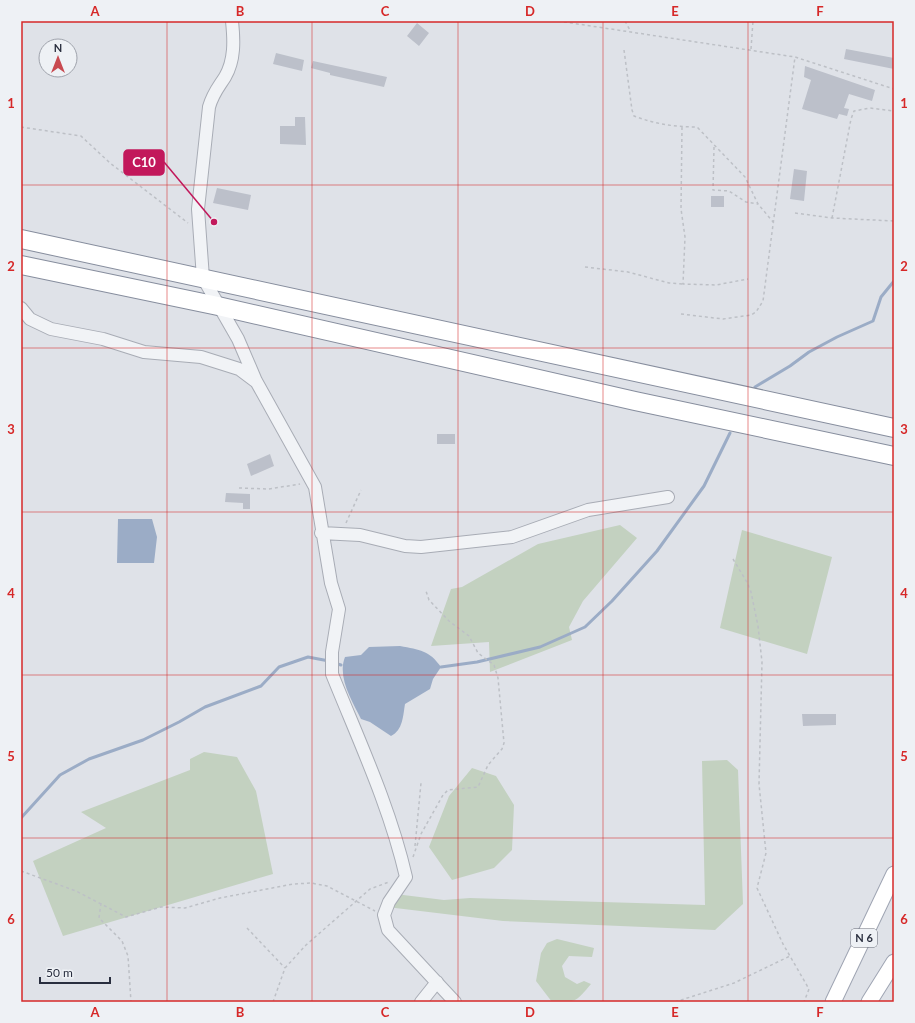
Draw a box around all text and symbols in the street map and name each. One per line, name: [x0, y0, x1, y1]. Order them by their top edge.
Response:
text: A: [89, 3, 100, 19]
text: B: [236, 3, 245, 19]
text: C: [381, 3, 390, 19]
text: D: [525, 3, 535, 19]
text: E: [671, 3, 679, 19]
text: F: [816, 3, 824, 19]
north arrow: [38, 38, 78, 78]
text: N: [54, 41, 62, 54]
text: 1: [7, 95, 15, 111]
text: 1: [900, 95, 908, 111]
callout: C10: [124, 150, 164, 175]
text: C10: [132, 154, 156, 170]
text: 2: [7, 258, 15, 274]
text: 2: [900, 258, 908, 274]
text: 3: [7, 421, 15, 437]
text: 3: [900, 421, 908, 437]
text: 4: [7, 585, 15, 601]
text: 4: [900, 585, 908, 601]
text: 5: [7, 748, 15, 764]
text: 5: [900, 748, 908, 764]
text: 6: [7, 911, 15, 927]
text: 6: [900, 911, 908, 927]
road number: N 6: [851, 929, 877, 947]
scale bar: [40, 959, 110, 985]
text: 50 m: [46, 965, 73, 980]
text: A: [89, 1004, 100, 1020]
text: B: [236, 1004, 245, 1020]
text: C: [381, 1004, 390, 1020]
text: D: [525, 1004, 535, 1020]
text: E: [671, 1004, 679, 1020]
text: F: [816, 1004, 824, 1020]

